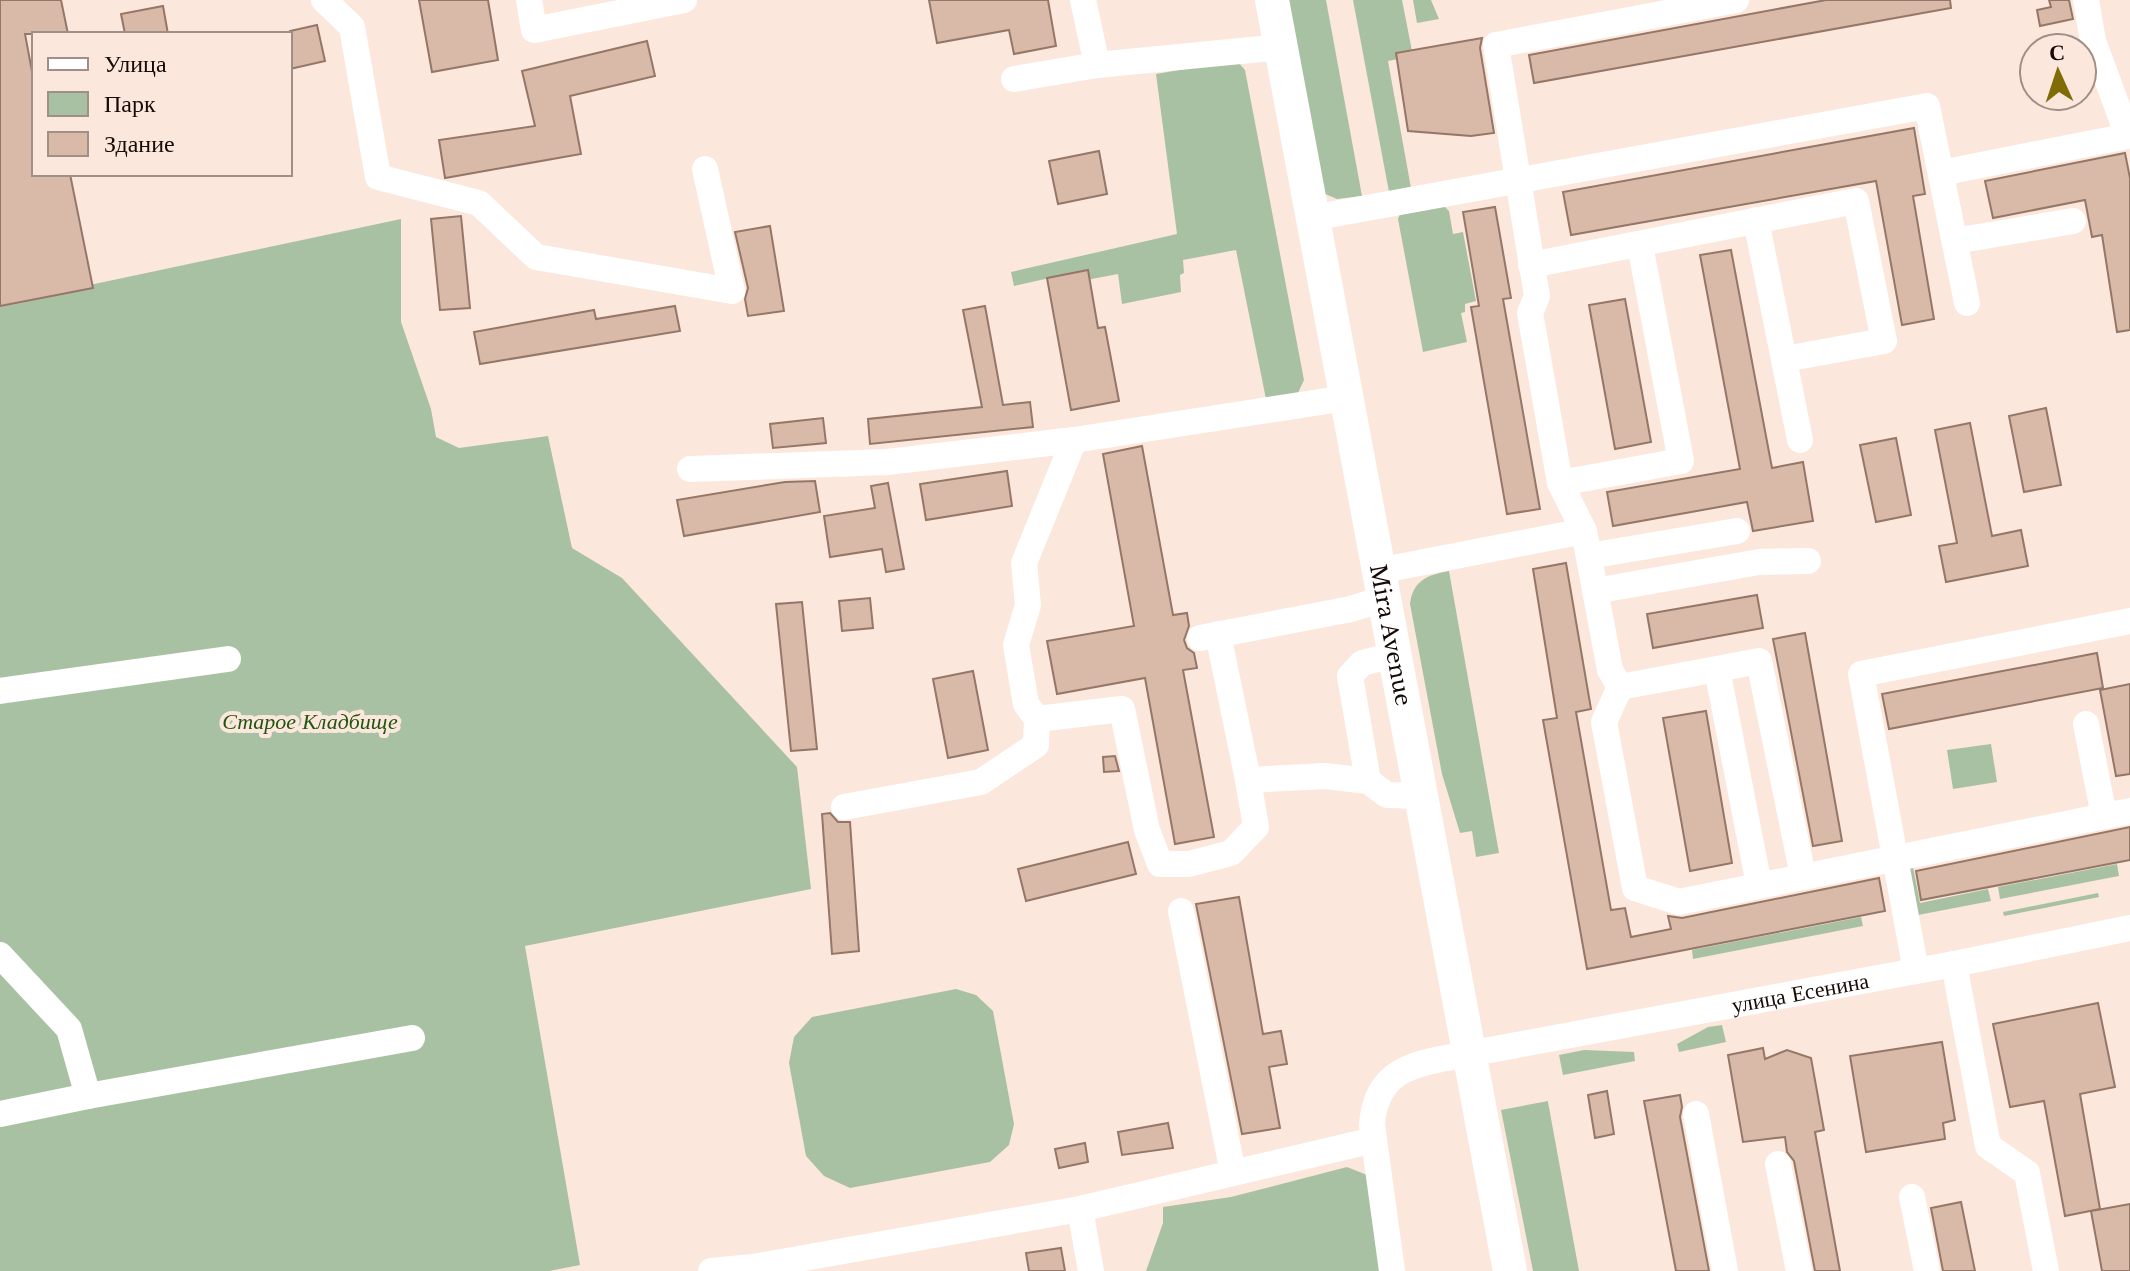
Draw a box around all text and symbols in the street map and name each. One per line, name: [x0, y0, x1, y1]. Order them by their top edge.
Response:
legend: [32, 32, 292, 176]
north arrow: [2018, 32, 2098, 112]
text: С: [2048, 39, 2066, 66]
text: Улица: [104, 49, 167, 78]
text: Парк: [104, 89, 156, 118]
text: Здание: [104, 129, 175, 158]
street label: Mira Avenue: [1364, 562, 1417, 708]
park label: Старое Кладбище: [222, 708, 398, 735]
street label: улица Есенина: [1729, 967, 1871, 1019]

